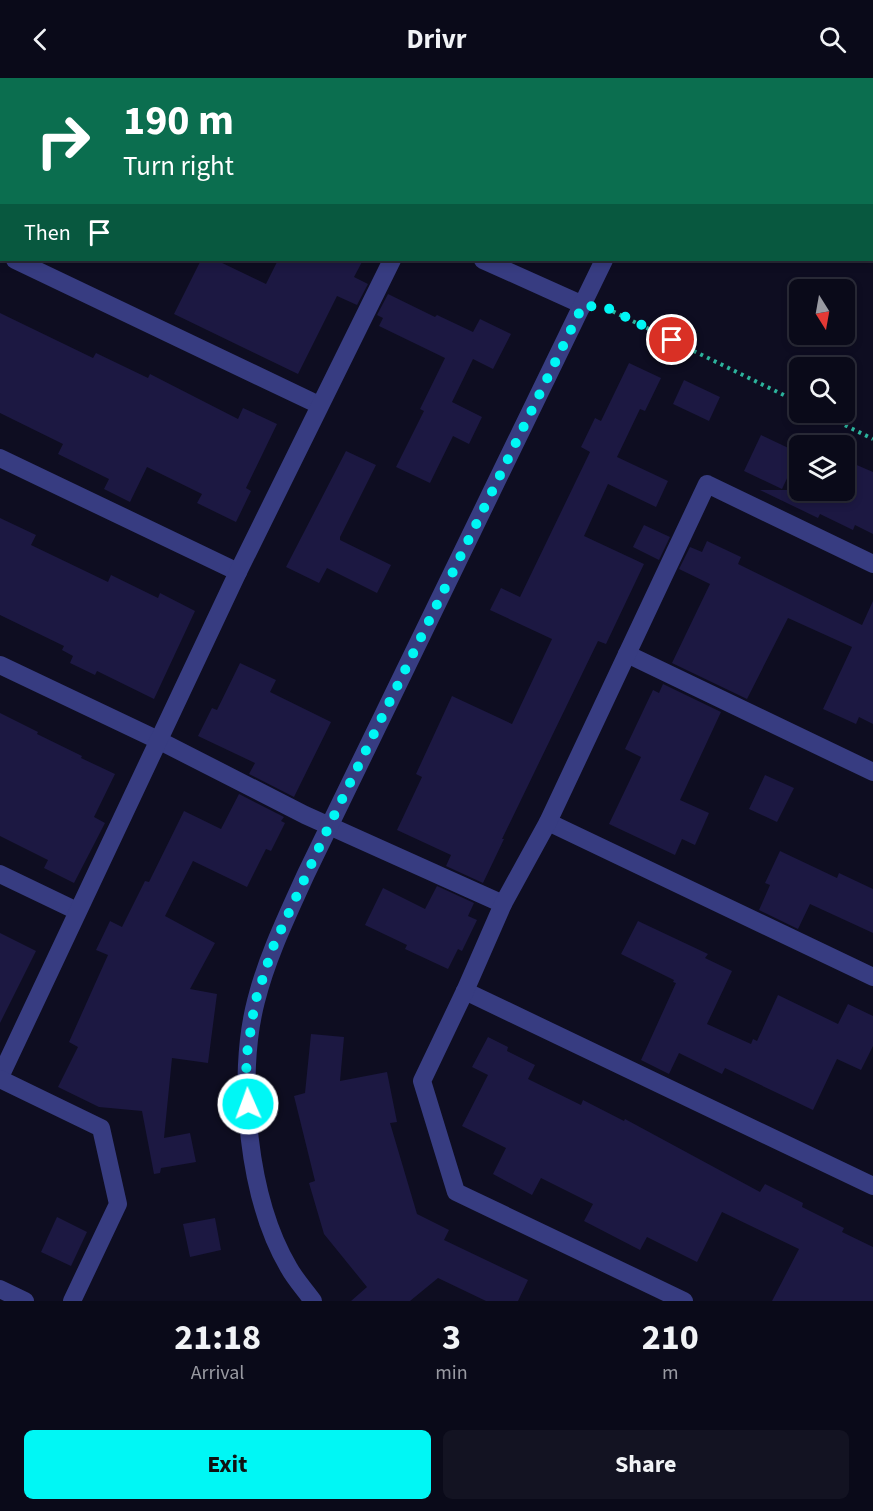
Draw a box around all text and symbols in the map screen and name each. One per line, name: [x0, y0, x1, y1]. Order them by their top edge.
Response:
text: Drivr: [406, 20, 467, 59]
icon: back: [24, 23, 57, 56]
icon: search: [816, 23, 849, 56]
text: 190 m: [123, 91, 234, 151]
icon: right: [24, 102, 102, 180]
text: Turn right: [123, 147, 234, 186]
icon: arrive: [83, 216, 116, 249]
text: Then: [24, 217, 71, 249]
north arrow: [789, 279, 855, 345]
map controls: [789, 279, 855, 501]
pin: [646, 314, 697, 365]
icon: arrive: [655, 323, 688, 356]
button: search: [789, 357, 855, 423]
button: layers: [789, 435, 855, 501]
position arrow: [216, 1072, 280, 1136]
text: 21:18: [174, 1312, 261, 1363]
text: 3: [442, 1312, 461, 1363]
text: 210: [642, 1312, 699, 1363]
text: Arrival: [191, 1359, 244, 1387]
text: min: [435, 1359, 468, 1387]
text: m: [662, 1359, 679, 1387]
button: Exit: [24, 1430, 431, 1499]
button: Share: [443, 1430, 849, 1499]

